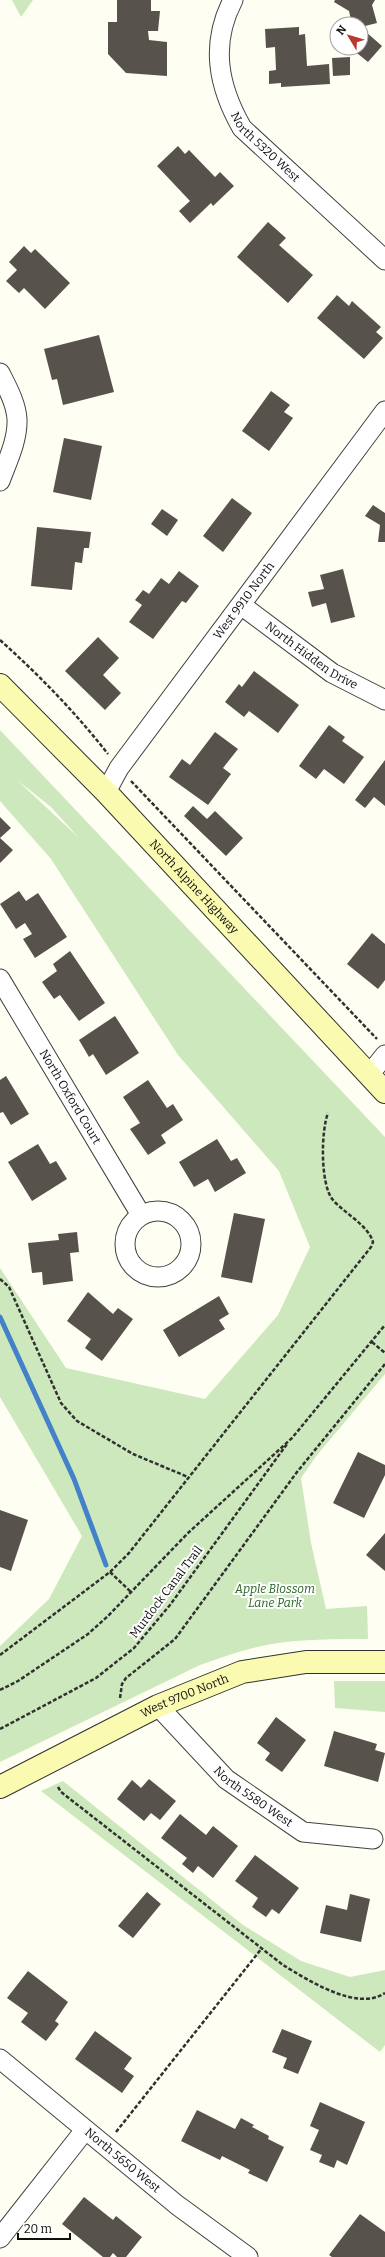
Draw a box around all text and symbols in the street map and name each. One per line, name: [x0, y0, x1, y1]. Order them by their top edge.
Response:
north arrow: [329, 16, 369, 56]
text: N: [334, 22, 350, 38]
street label: North 5320 West: [228, 110, 303, 185]
street label: West 9910 North: [210, 559, 277, 642]
street label: North Hidden Drive: [263, 619, 360, 692]
street label: North Alpine Highway: [147, 837, 242, 937]
street label: North Oxford Court: [37, 1047, 104, 1147]
street label: Murdock Canal Trail: [127, 1543, 206, 1641]
park label: Apple Blossom Lane Park: [234, 1582, 315, 1610]
street label: West 9700 North: [138, 1671, 231, 1721]
street label: North 5580 West: [211, 1763, 296, 1830]
street label: North 5650 West: [82, 2125, 164, 2196]
scale bar: [18, 2215, 70, 2241]
text: 20 m: [24, 2222, 53, 2236]

